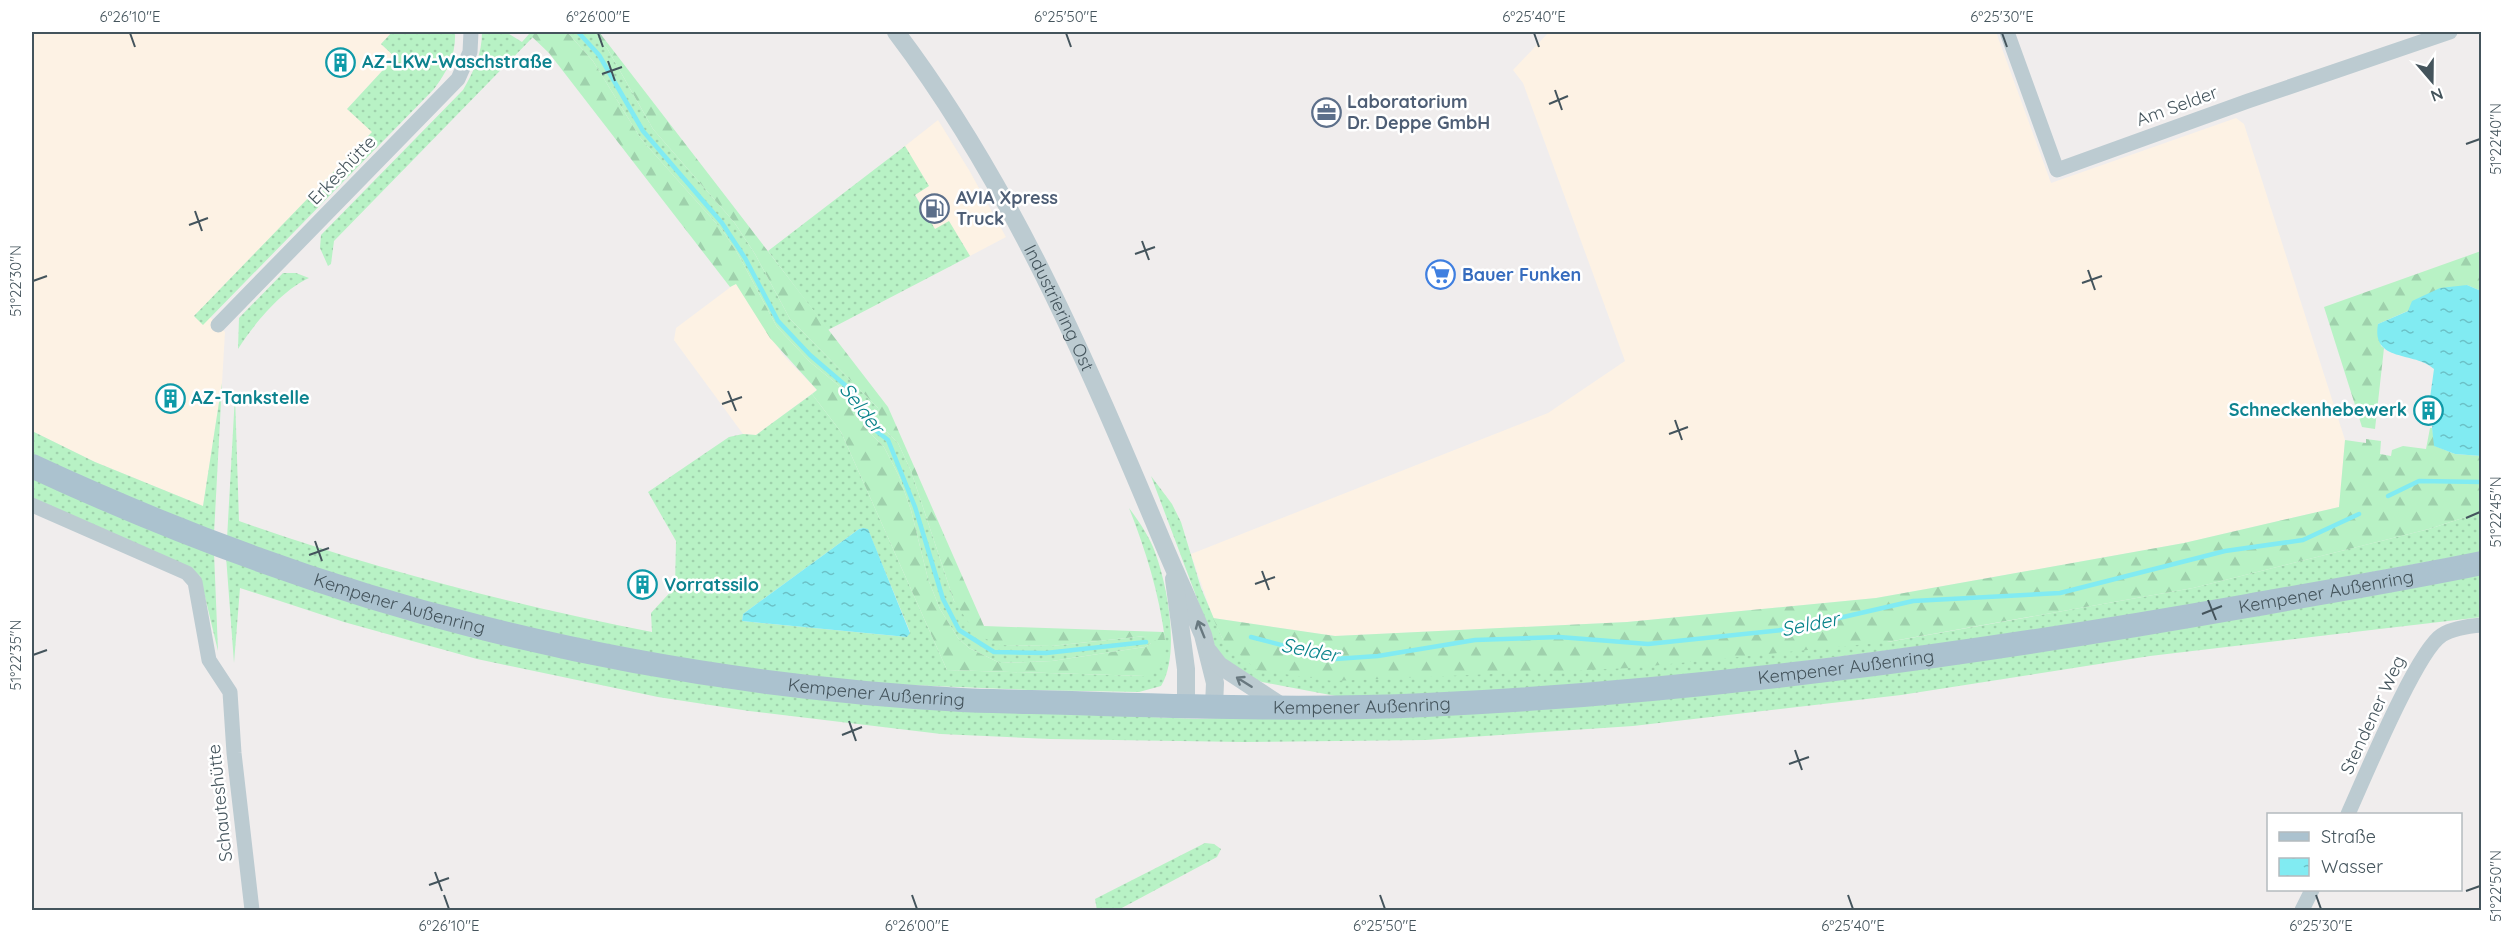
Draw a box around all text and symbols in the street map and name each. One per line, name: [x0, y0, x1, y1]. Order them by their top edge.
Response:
text: 6°26'10"E: [99, 7, 161, 26]
text: 6°26'00"E: [566, 7, 630, 26]
text: 6°25'50"E: [1034, 7, 1098, 26]
text: 6°25'40"E: [1502, 7, 1566, 26]
text: 6°25'30"E: [1970, 7, 2034, 26]
building icon: AZ-LKW-Waschstraße: [325, 46, 357, 78]
place label: AZ-LKW-Waschstraße: [362, 50, 552, 73]
north arrow: [2402, 51, 2462, 111]
street label: Am Selder: [2133, 80, 2221, 131]
text: N: [2428, 84, 2446, 107]
place label: Laboratorium Dr. Deppe GmbH: [1347, 90, 1490, 134]
office icon: Laboratorium Dr. Deppe GmbH: [1310, 96, 1342, 128]
text: 51°22'40"N: [2486, 103, 2505, 175]
street label: Erkeshütte: [303, 130, 380, 209]
place label: AVIA Xpress Truck: [956, 186, 1058, 230]
fuel station icon: AVIA Xpress Truck: [919, 192, 951, 224]
street label: Industriering Ost: [1019, 241, 1099, 375]
text: 51°22'30"N: [6, 245, 25, 317]
supermarket icon: Bauer Funken: [1425, 259, 1457, 291]
place label: Bauer Funken: [1462, 263, 1581, 286]
water label: Selder: [835, 377, 892, 440]
building icon: AZ-Tankstelle: [154, 382, 186, 414]
place label: AZ-Tankstelle: [191, 386, 310, 409]
building icon: Schneckenhebewerk: [2412, 394, 2444, 426]
place label: Schneckenhebewerk: [2229, 398, 2407, 421]
text: 51°22'45"N: [2486, 476, 2505, 548]
street label: Kempener Außenring: [2237, 565, 2415, 618]
street label: Kempener Außenring: [311, 568, 488, 639]
building icon: Vorratssilo: [627, 569, 659, 601]
place label: Vorratssilo: [664, 573, 759, 596]
water label: Selder: [1779, 605, 1843, 641]
text: 51°22'35"N: [6, 620, 25, 690]
one-way arrow: [1195, 620, 1206, 639]
water label: Selder: [1279, 632, 1343, 668]
street label: Kempener Außenring: [1757, 644, 1936, 689]
street label: Stendener Weg: [2335, 652, 2410, 778]
street label: Kempener Außenring: [787, 673, 965, 711]
one-way arrow: [1236, 675, 1253, 687]
street label: Kempener Außenring: [1273, 692, 1451, 719]
street label: Schauteshütte: [202, 743, 237, 863]
legend: [2267, 813, 2462, 891]
text: Straße: [2321, 825, 2376, 848]
text: 51°22'50"N: [2486, 850, 2505, 922]
text: Wasser: [2321, 855, 2383, 878]
text: 6°26'10"E: [418, 916, 480, 935]
text: 6°26'00"E: [885, 916, 949, 935]
text: 6°25'50"E: [1353, 916, 1417, 935]
text: 6°25'40"E: [1821, 916, 1885, 935]
text: 6°25'30"E: [2289, 916, 2353, 935]

